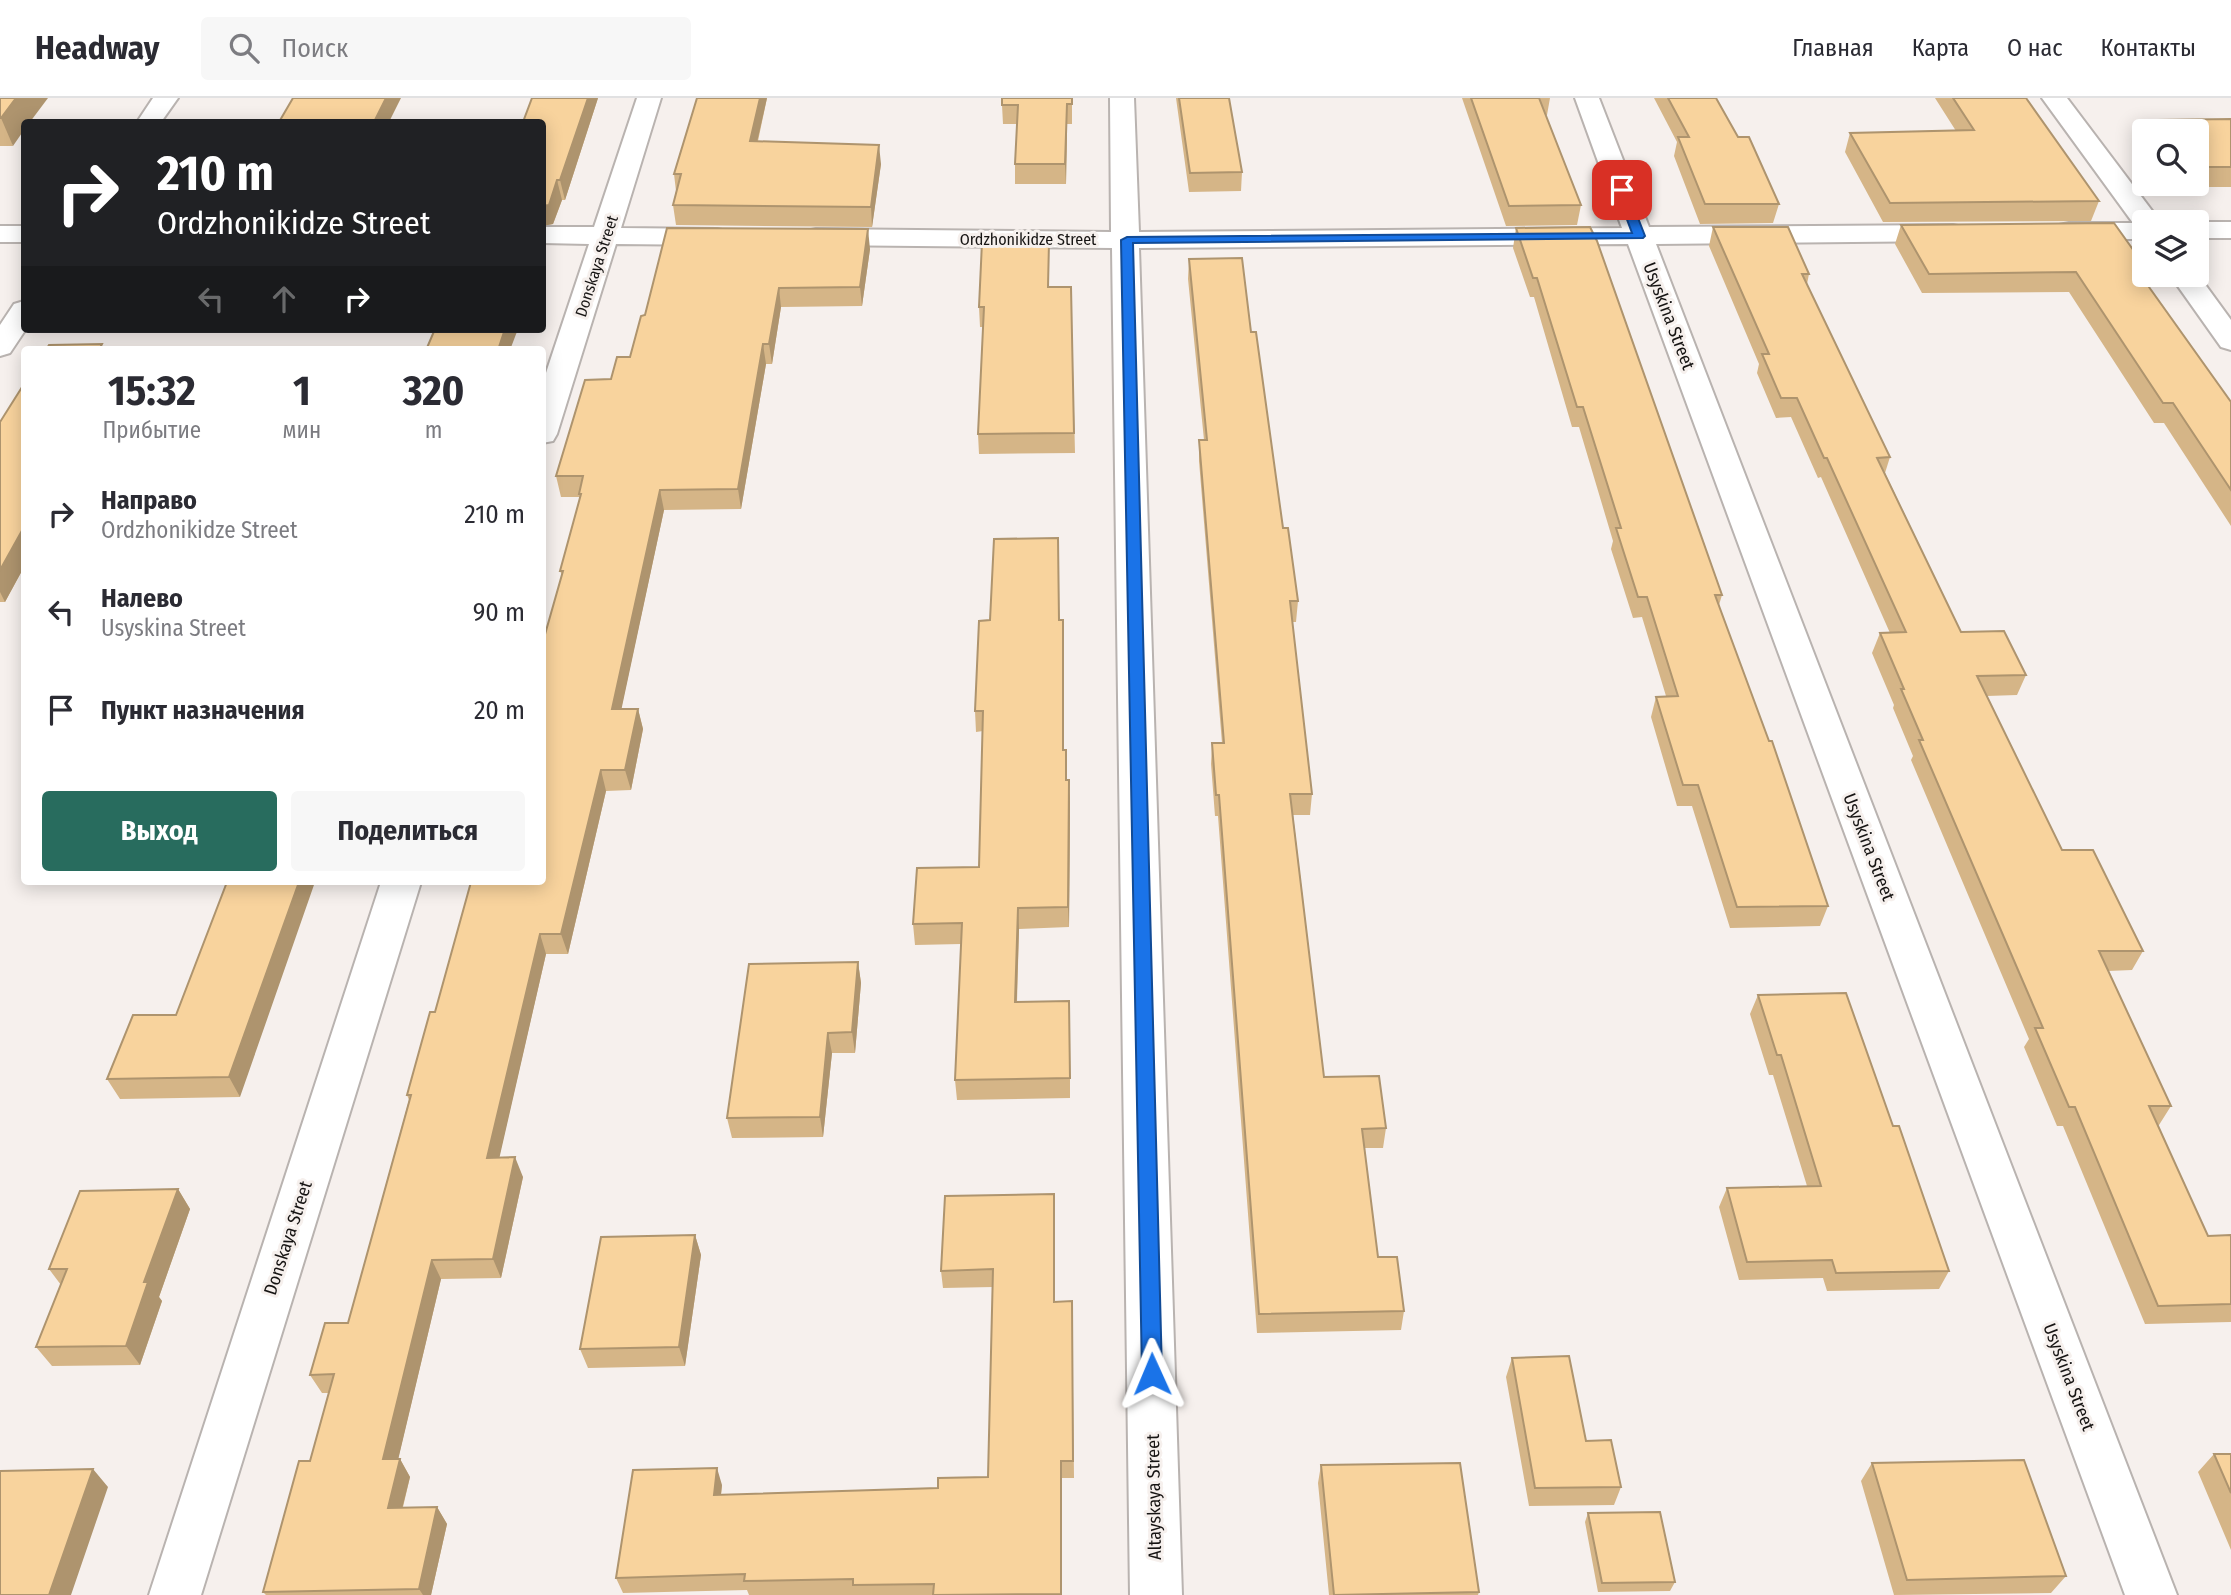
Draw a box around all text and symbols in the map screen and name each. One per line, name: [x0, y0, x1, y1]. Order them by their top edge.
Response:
search box: [201, 17, 691, 80]
text: Headway: [35, 28, 159, 68]
icon: search: [225, 29, 263, 67]
text: Поиск: [281, 33, 348, 64]
text: Главная: [1792, 34, 1874, 62]
text: Карта: [1912, 34, 1969, 62]
text: О нас: [2007, 34, 2062, 62]
text: Контакты: [2100, 34, 2196, 62]
map controls: [2132, 119, 2209, 287]
button: search: [2132, 119, 2209, 196]
text: 210 m: [157, 144, 274, 203]
icon: right: [42, 147, 133, 238]
pin: [1592, 160, 1652, 220]
icon: arrive: [1603, 171, 1641, 209]
text: Ordzhonikidze Street: [157, 204, 430, 242]
button: layers: [2132, 210, 2209, 287]
street label: Donskaya Street: [571, 212, 622, 319]
street label: Ordzhonikidze Street: [960, 230, 1097, 249]
street label: Usyskina Street: [1638, 259, 1700, 373]
icon: left: [192, 280, 230, 318]
icon: ahead: [265, 280, 303, 318]
icon: right: [338, 280, 376, 318]
text: 15:32: [108, 366, 196, 416]
text: 1: [293, 366, 311, 416]
text: 320: [403, 366, 465, 416]
text: Прибытие: [102, 416, 201, 444]
text: мин: [283, 416, 321, 444]
text: m: [425, 416, 442, 444]
text: Направо: [101, 485, 197, 516]
icon: right: [42, 495, 80, 533]
text: 210 m: [464, 499, 525, 530]
text: Ordzhonikidze Street: [101, 516, 297, 544]
text: Налево: [101, 583, 183, 614]
icon: left: [42, 593, 80, 631]
text: 90 m: [473, 597, 525, 628]
text: Usyskina Street: [101, 614, 246, 642]
icon: arrive: [42, 691, 80, 729]
text: Пункт назначения: [101, 695, 305, 726]
text: 20 m: [474, 695, 525, 726]
street label: Usyskina Street: [1838, 790, 1900, 904]
button: Выход: [42, 791, 277, 871]
button: Поделиться: [291, 791, 525, 871]
street label: Donskaya Street: [259, 1178, 317, 1298]
street label: Usyskina Street: [2038, 1320, 2100, 1434]
position arrow: [1115, 1337, 1189, 1411]
street label: Altayskaya Street: [1142, 1434, 1166, 1560]

